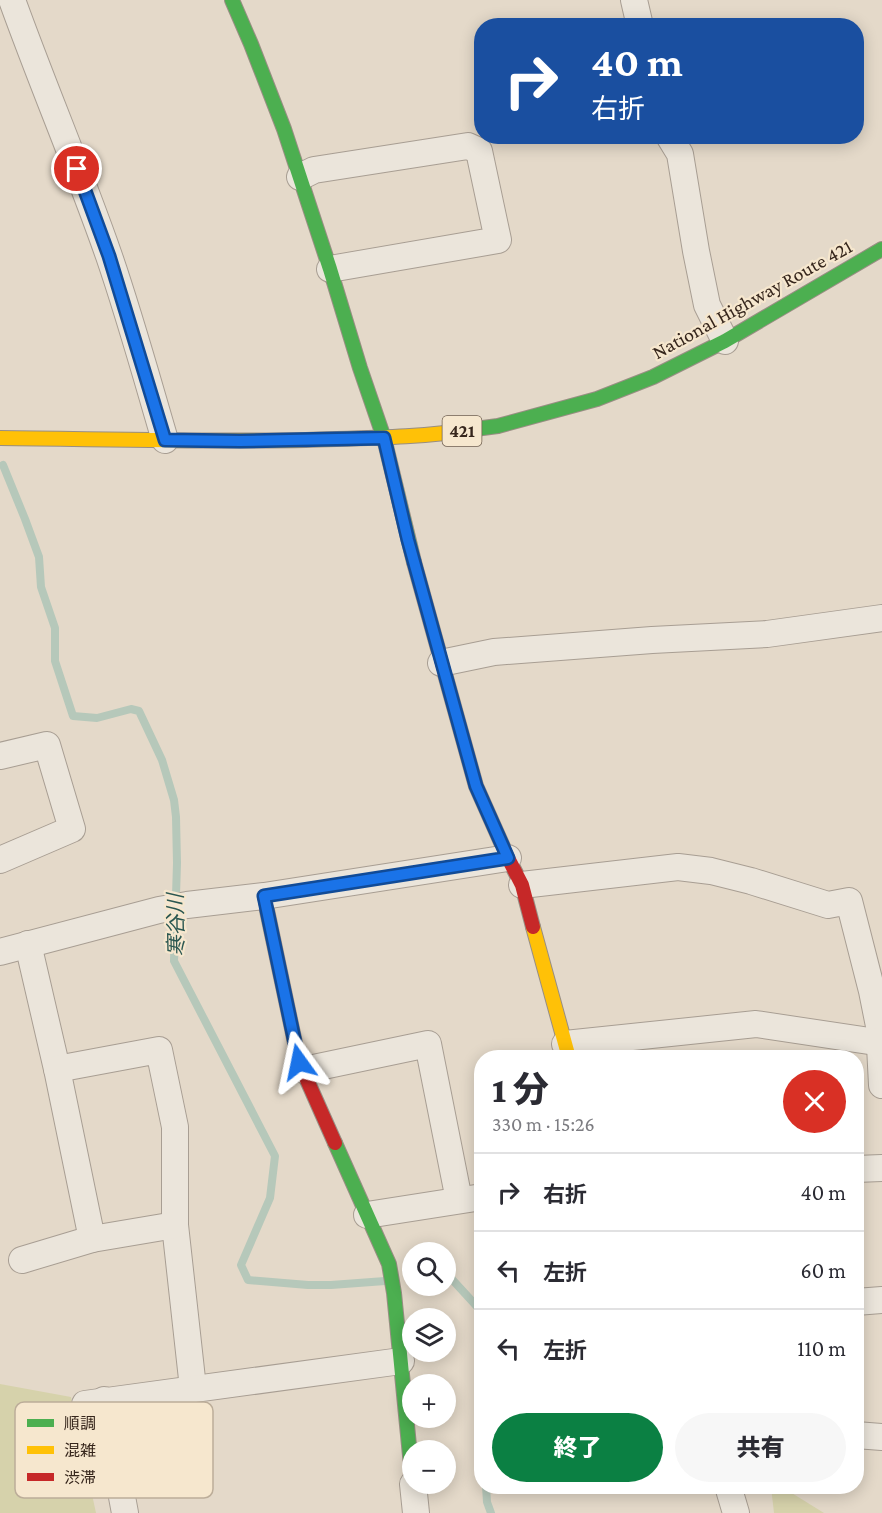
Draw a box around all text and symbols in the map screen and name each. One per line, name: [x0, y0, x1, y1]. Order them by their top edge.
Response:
text: 40 m: [591, 38, 683, 85]
icon: right: [492, 42, 570, 120]
text: 右折: [591, 94, 645, 124]
pin: [51, 143, 102, 194]
icon: arrive: [60, 152, 93, 185]
street label: National Highway Route 421: [648, 235, 856, 364]
road number: 421: [442, 416, 482, 446]
water label: 寒谷川: [163, 891, 189, 957]
position arrow: [267, 1030, 331, 1094]
text: 1 分: [492, 1070, 549, 1110]
button: close: [783, 1070, 846, 1133]
text: 330 m · 15:26: [492, 1113, 595, 1135]
icon: right: [492, 1176, 525, 1209]
text: 40 m: [801, 1180, 846, 1205]
text: 右折: [543, 1182, 587, 1207]
map controls: [402, 1242, 456, 1494]
button: search: [402, 1242, 456, 1296]
icon: left: [492, 1254, 525, 1287]
text: 60 m: [801, 1258, 846, 1283]
text: 左折: [543, 1260, 587, 1285]
button: layers: [402, 1308, 456, 1362]
icon: left: [492, 1332, 525, 1365]
text: 110 m: [797, 1336, 846, 1361]
text: 左折: [543, 1338, 587, 1363]
button: +: [402, 1374, 456, 1428]
legend: [15, 1402, 213, 1498]
button: 終了: [492, 1413, 663, 1482]
button: 共有: [675, 1413, 846, 1482]
text: 順調: [64, 1415, 96, 1432]
button: −: [402, 1440, 456, 1494]
text: 混雑: [64, 1442, 96, 1459]
text: 渋滞: [64, 1469, 96, 1486]

